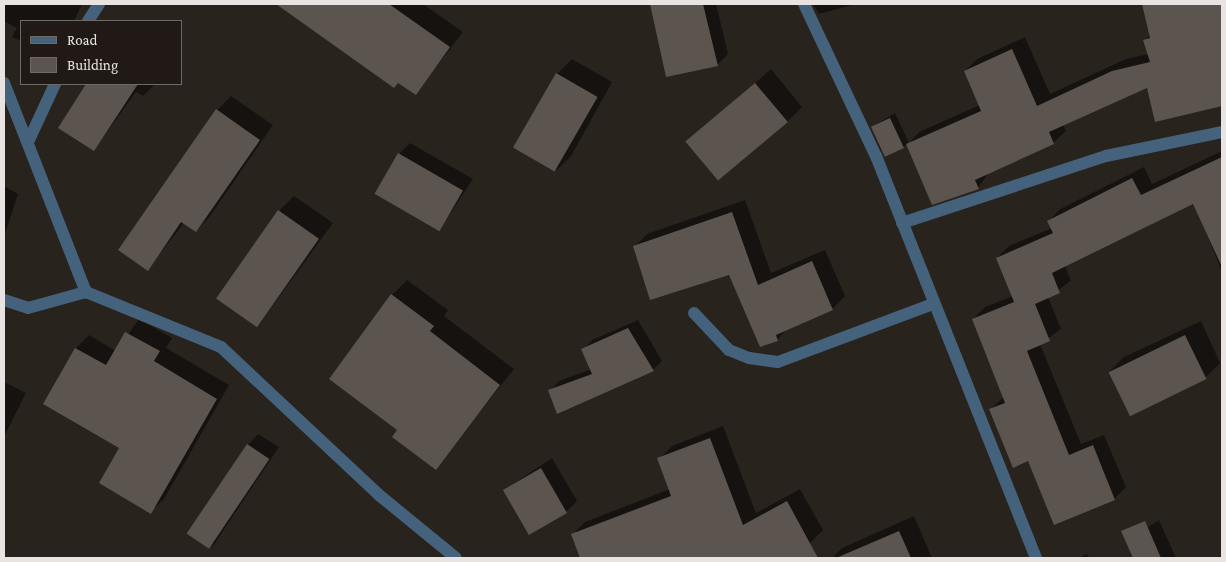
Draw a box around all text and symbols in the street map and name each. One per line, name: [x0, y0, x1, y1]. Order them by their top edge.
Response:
legend: [20, 20, 182, 85]
text: Road: [67, 32, 97, 48]
text: Building: [67, 57, 118, 73]

